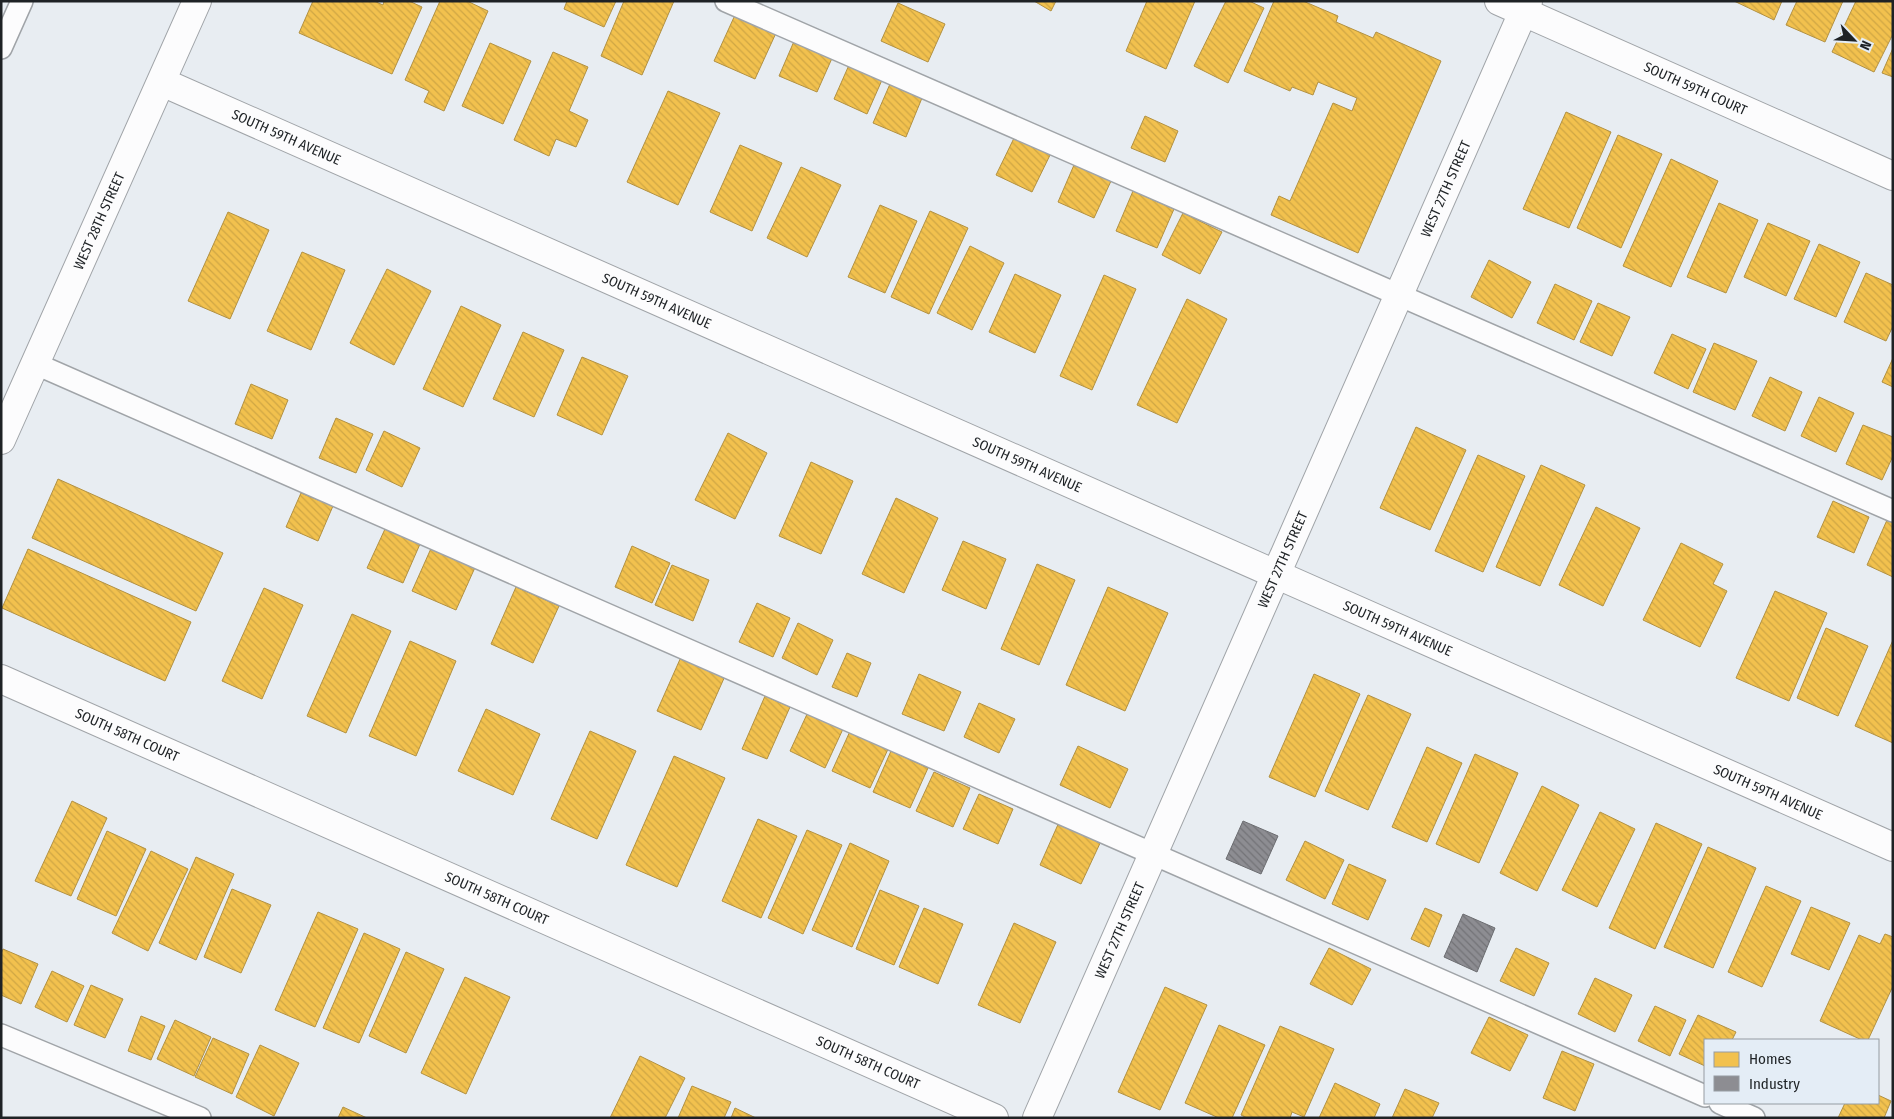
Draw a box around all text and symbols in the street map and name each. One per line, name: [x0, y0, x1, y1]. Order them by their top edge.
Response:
north arrow: [1829, 15, 1879, 65]
text: N: [1856, 38, 1875, 53]
street label: SOUTH 59TH COURT: [1641, 58, 1750, 119]
street label: SOUTH 59TH AVENUE: [229, 105, 344, 169]
street label: WEST 27TH STREET: [1417, 137, 1474, 240]
street label: WEST 28TH STREET: [70, 169, 128, 272]
street label: SOUTH 59TH AVENUE: [600, 269, 714, 332]
street label: SOUTH 59TH AVENUE: [970, 433, 1085, 496]
street label: WEST 27TH STREET: [1254, 508, 1311, 610]
street label: SOUTH 59TH AVENUE: [1341, 597, 1455, 660]
street label: SOUTH 58TH COURT: [73, 705, 182, 765]
street label: SOUTH 59TH AVENUE: [1711, 760, 1826, 824]
street label: SOUTH 58TH COURT: [442, 868, 552, 929]
street label: WEST 27TH STREET: [1091, 879, 1148, 981]
street label: SOUTH 58TH COURT: [814, 1032, 923, 1093]
legend: [1704, 1039, 1879, 1104]
text: Homes: [1749, 1050, 1791, 1068]
text: Industry: [1749, 1075, 1800, 1093]

